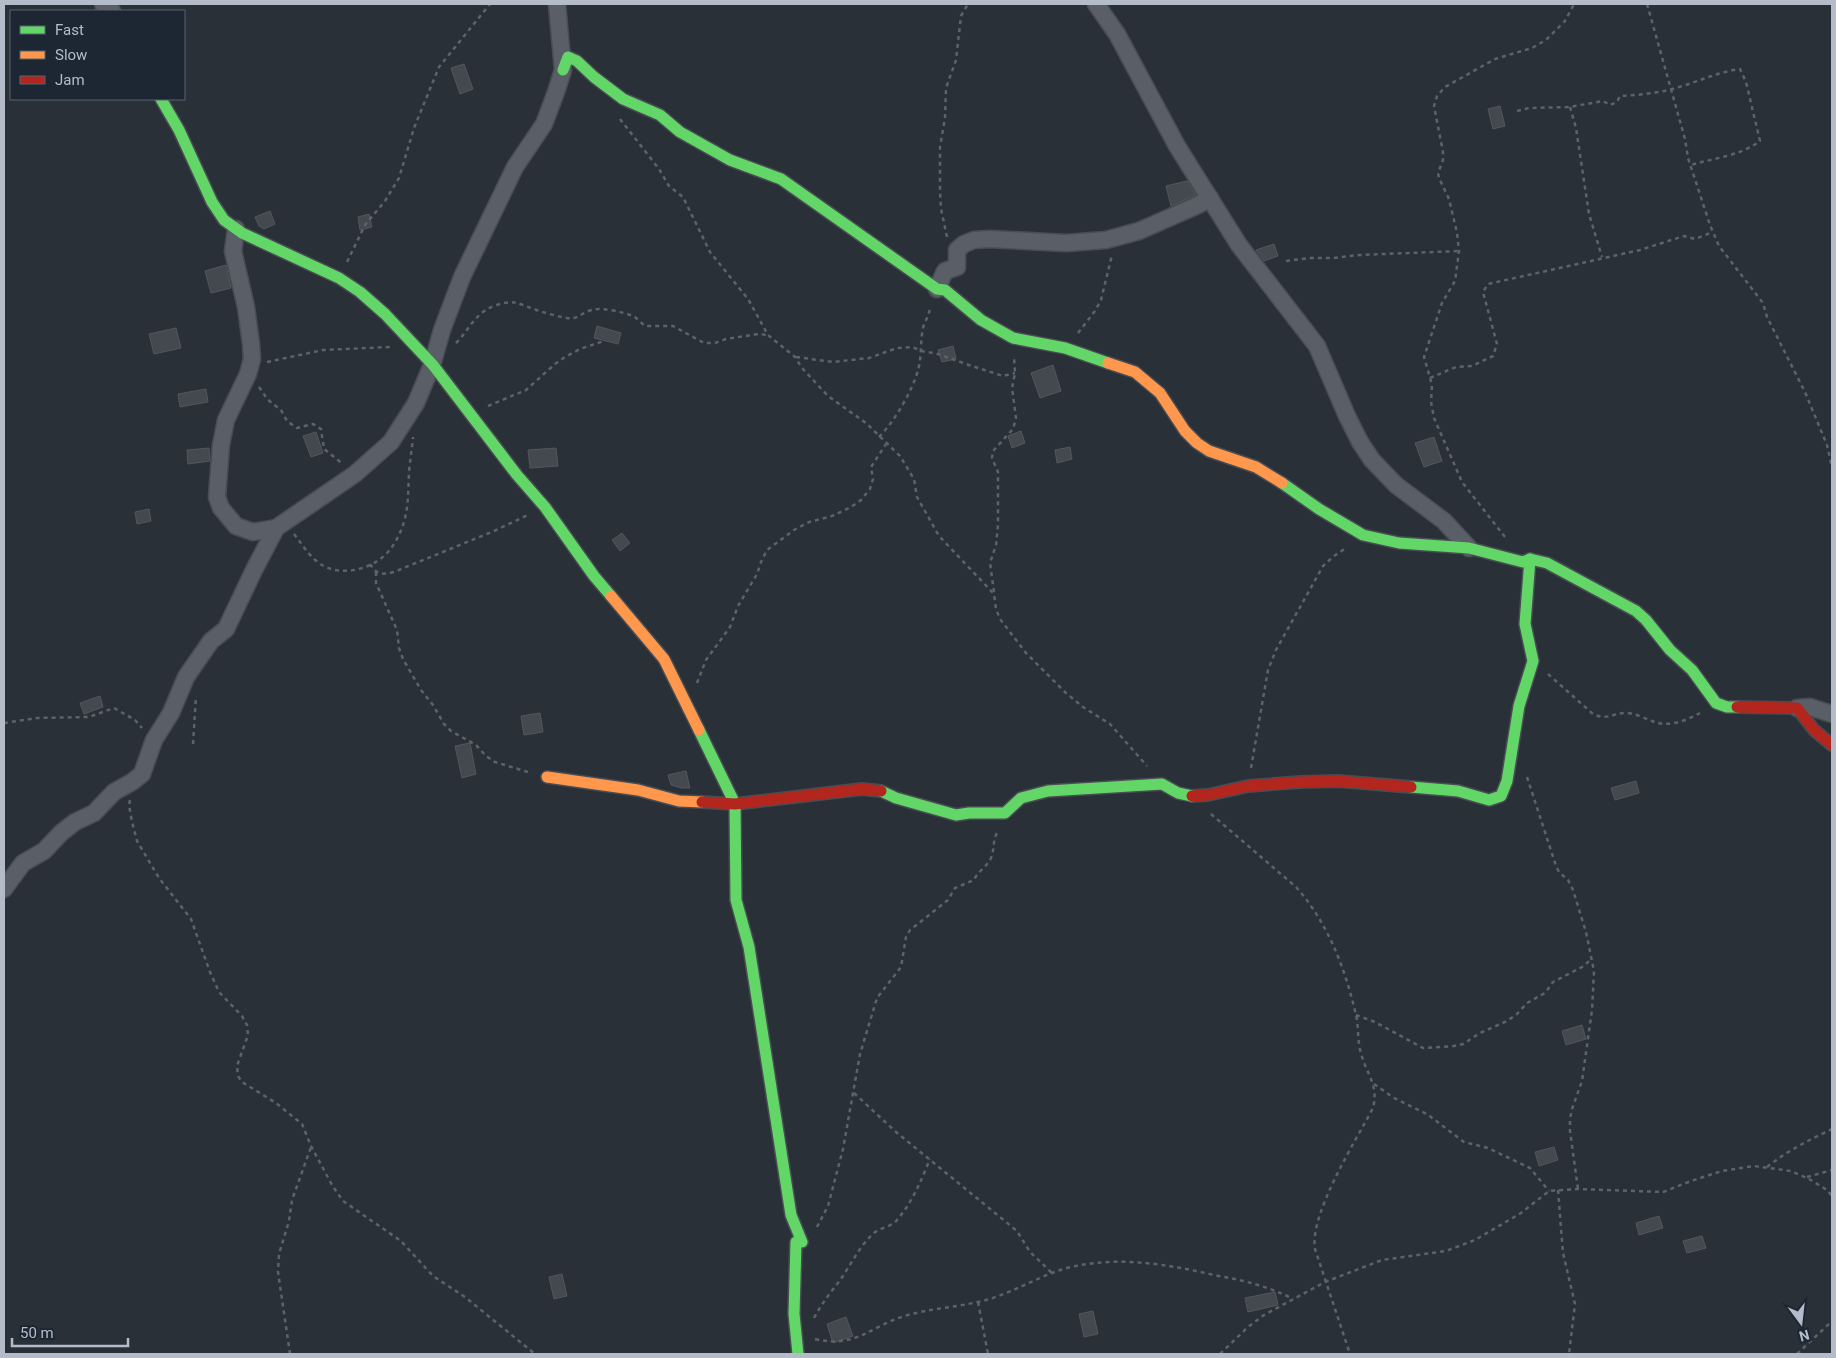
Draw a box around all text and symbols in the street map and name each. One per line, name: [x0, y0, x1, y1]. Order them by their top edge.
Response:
legend: [10, 10, 185, 100]
text: Fast: [55, 21, 84, 39]
text: Slow: [55, 46, 87, 64]
text: Jam: [55, 71, 85, 89]
north arrow: [1776, 1298, 1826, 1348]
scale bar: [12, 1316, 129, 1348]
text: 50 m: [20, 1324, 54, 1342]
text: N: [1798, 1327, 1811, 1345]

